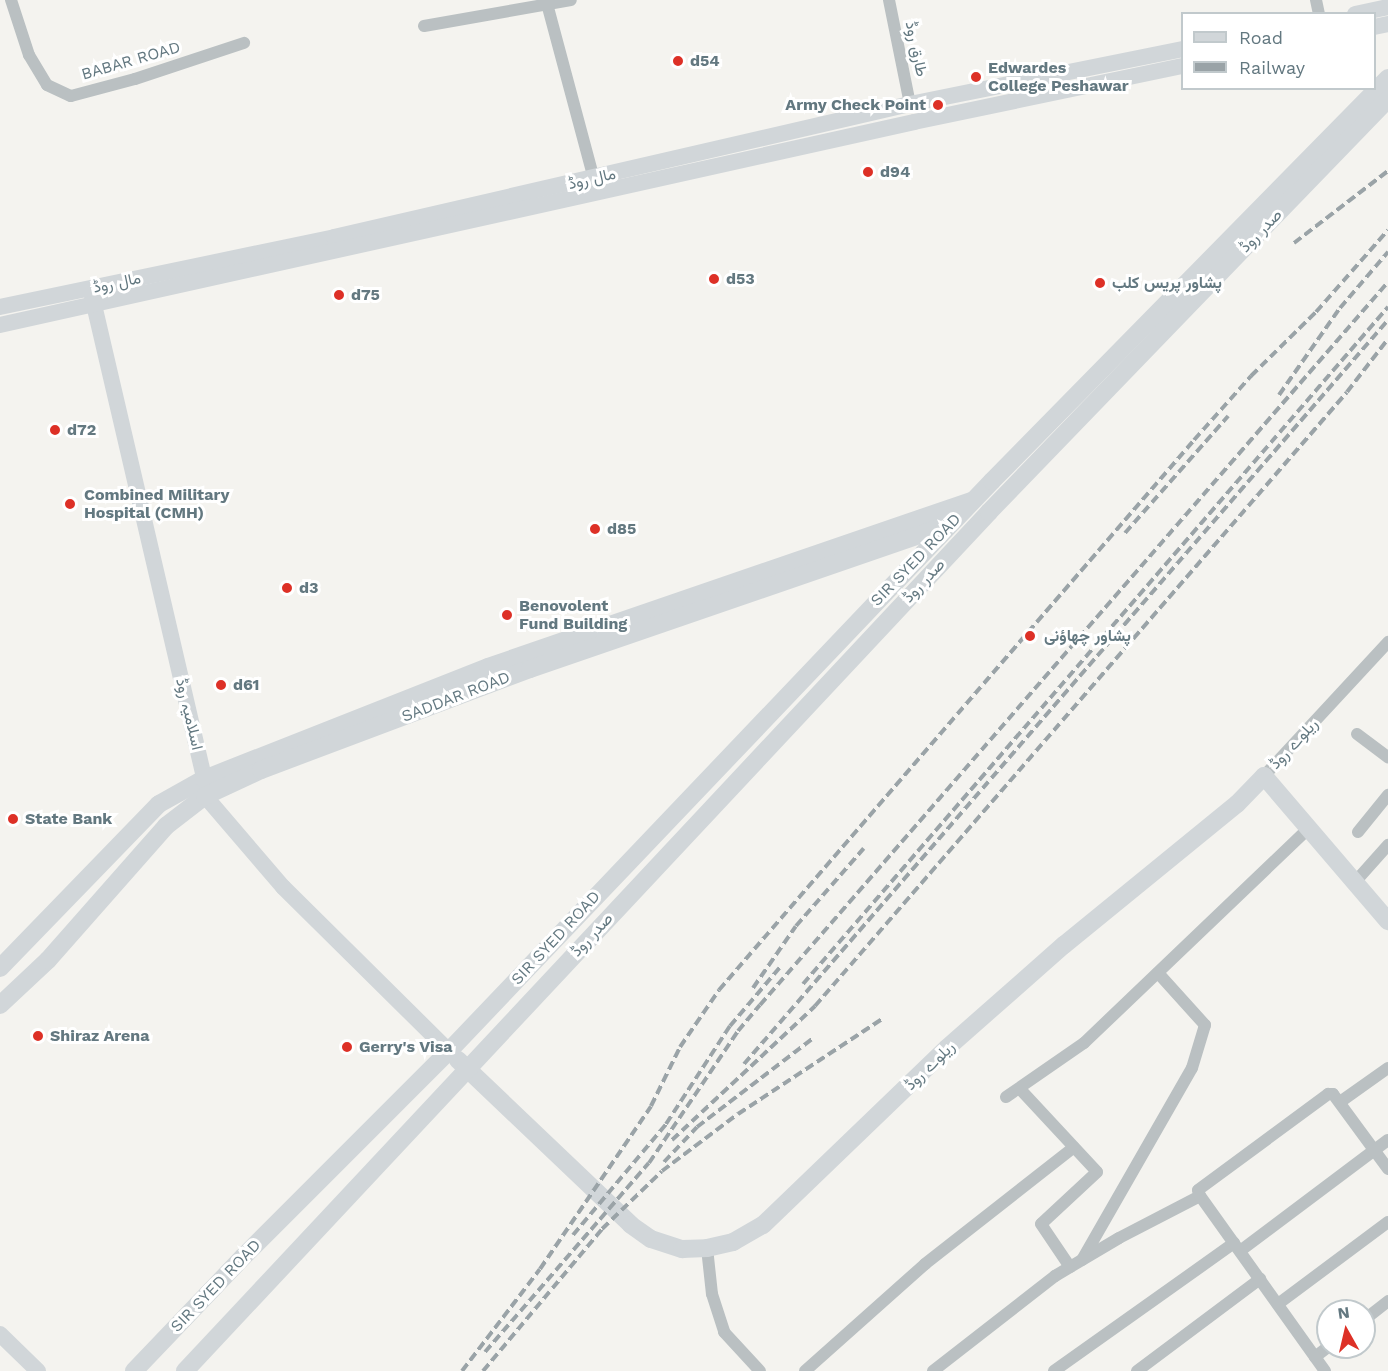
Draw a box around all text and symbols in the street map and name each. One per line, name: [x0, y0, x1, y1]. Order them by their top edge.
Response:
legend: [1181, 12, 1376, 90]
street label: طارق روڈ: [901, 20, 931, 78]
text: Road: [1239, 27, 1283, 48]
street label: BABAR ROAD: [79, 38, 183, 84]
place label: d54: [690, 51, 720, 71]
marker: d54: [671, 54, 685, 68]
text: Railway: [1239, 57, 1305, 78]
place label: Edwardes College Peshawar: [988, 58, 1129, 96]
marker: Edwardes College Peshawar: [969, 70, 983, 84]
place label: Army Check Point: [785, 95, 926, 115]
marker: Army Check Point: [931, 98, 945, 112]
place label: d94: [880, 162, 910, 182]
street label: مال روڈ: [566, 164, 618, 194]
marker: d94: [861, 165, 875, 179]
street label: صدر روڈ: [1236, 205, 1286, 257]
street label: مال روڈ: [91, 269, 143, 297]
place label: d53: [726, 269, 755, 289]
marker: d53: [707, 272, 721, 286]
place label: پشاور پریس کلب: [1112, 273, 1222, 293]
marker: پشاور پریس کلب: [1093, 276, 1107, 290]
place label: d75: [351, 285, 380, 305]
marker: d75: [332, 288, 346, 302]
place label: d72: [67, 420, 96, 440]
marker: d72: [48, 423, 62, 437]
place label: Combined Military Hospital (CMH): [84, 485, 229, 523]
marker: Combined Military Hospital (CMH): [61, 495, 79, 513]
street label: SIR SYED ROAD: [867, 510, 965, 610]
place label: d85: [607, 519, 636, 539]
marker: d85: [588, 522, 602, 536]
street label: صدر روڈ: [899, 555, 949, 607]
place label: d3: [299, 578, 319, 598]
marker: d3: [280, 581, 294, 595]
place label: Benovolent Fund Building: [519, 596, 627, 634]
marker: Benovolent Fund Building: [500, 608, 514, 622]
place label: پشاور چھاؤنی: [1044, 626, 1131, 646]
marker: پشاور چھاؤنی: [1021, 627, 1039, 645]
street label: SADDAR ROAD: [399, 668, 513, 726]
place label: d61: [233, 675, 259, 695]
street label: اسلامیہ روڈ: [171, 676, 207, 752]
marker: d61: [214, 678, 228, 692]
street label: ریلوے روڈ: [1266, 715, 1322, 773]
place label: State Bank: [25, 809, 112, 829]
marker: State Bank: [6, 812, 20, 826]
street label: SIR SYED ROAD: [508, 887, 604, 989]
street label: صدر روڈ: [567, 909, 617, 961]
place label: Shiraz Arena: [50, 1026, 150, 1046]
marker: Shiraz Arena: [31, 1029, 45, 1043]
place label: Gerry's Visa: [359, 1037, 453, 1057]
street label: ریلوے روڈ: [901, 1037, 959, 1095]
marker: Gerry's Visa: [340, 1040, 354, 1054]
street label: SIR SYED ROAD: [167, 1236, 265, 1336]
north arrow: [1316, 1299, 1376, 1359]
text: N: [1337, 1302, 1351, 1323]

